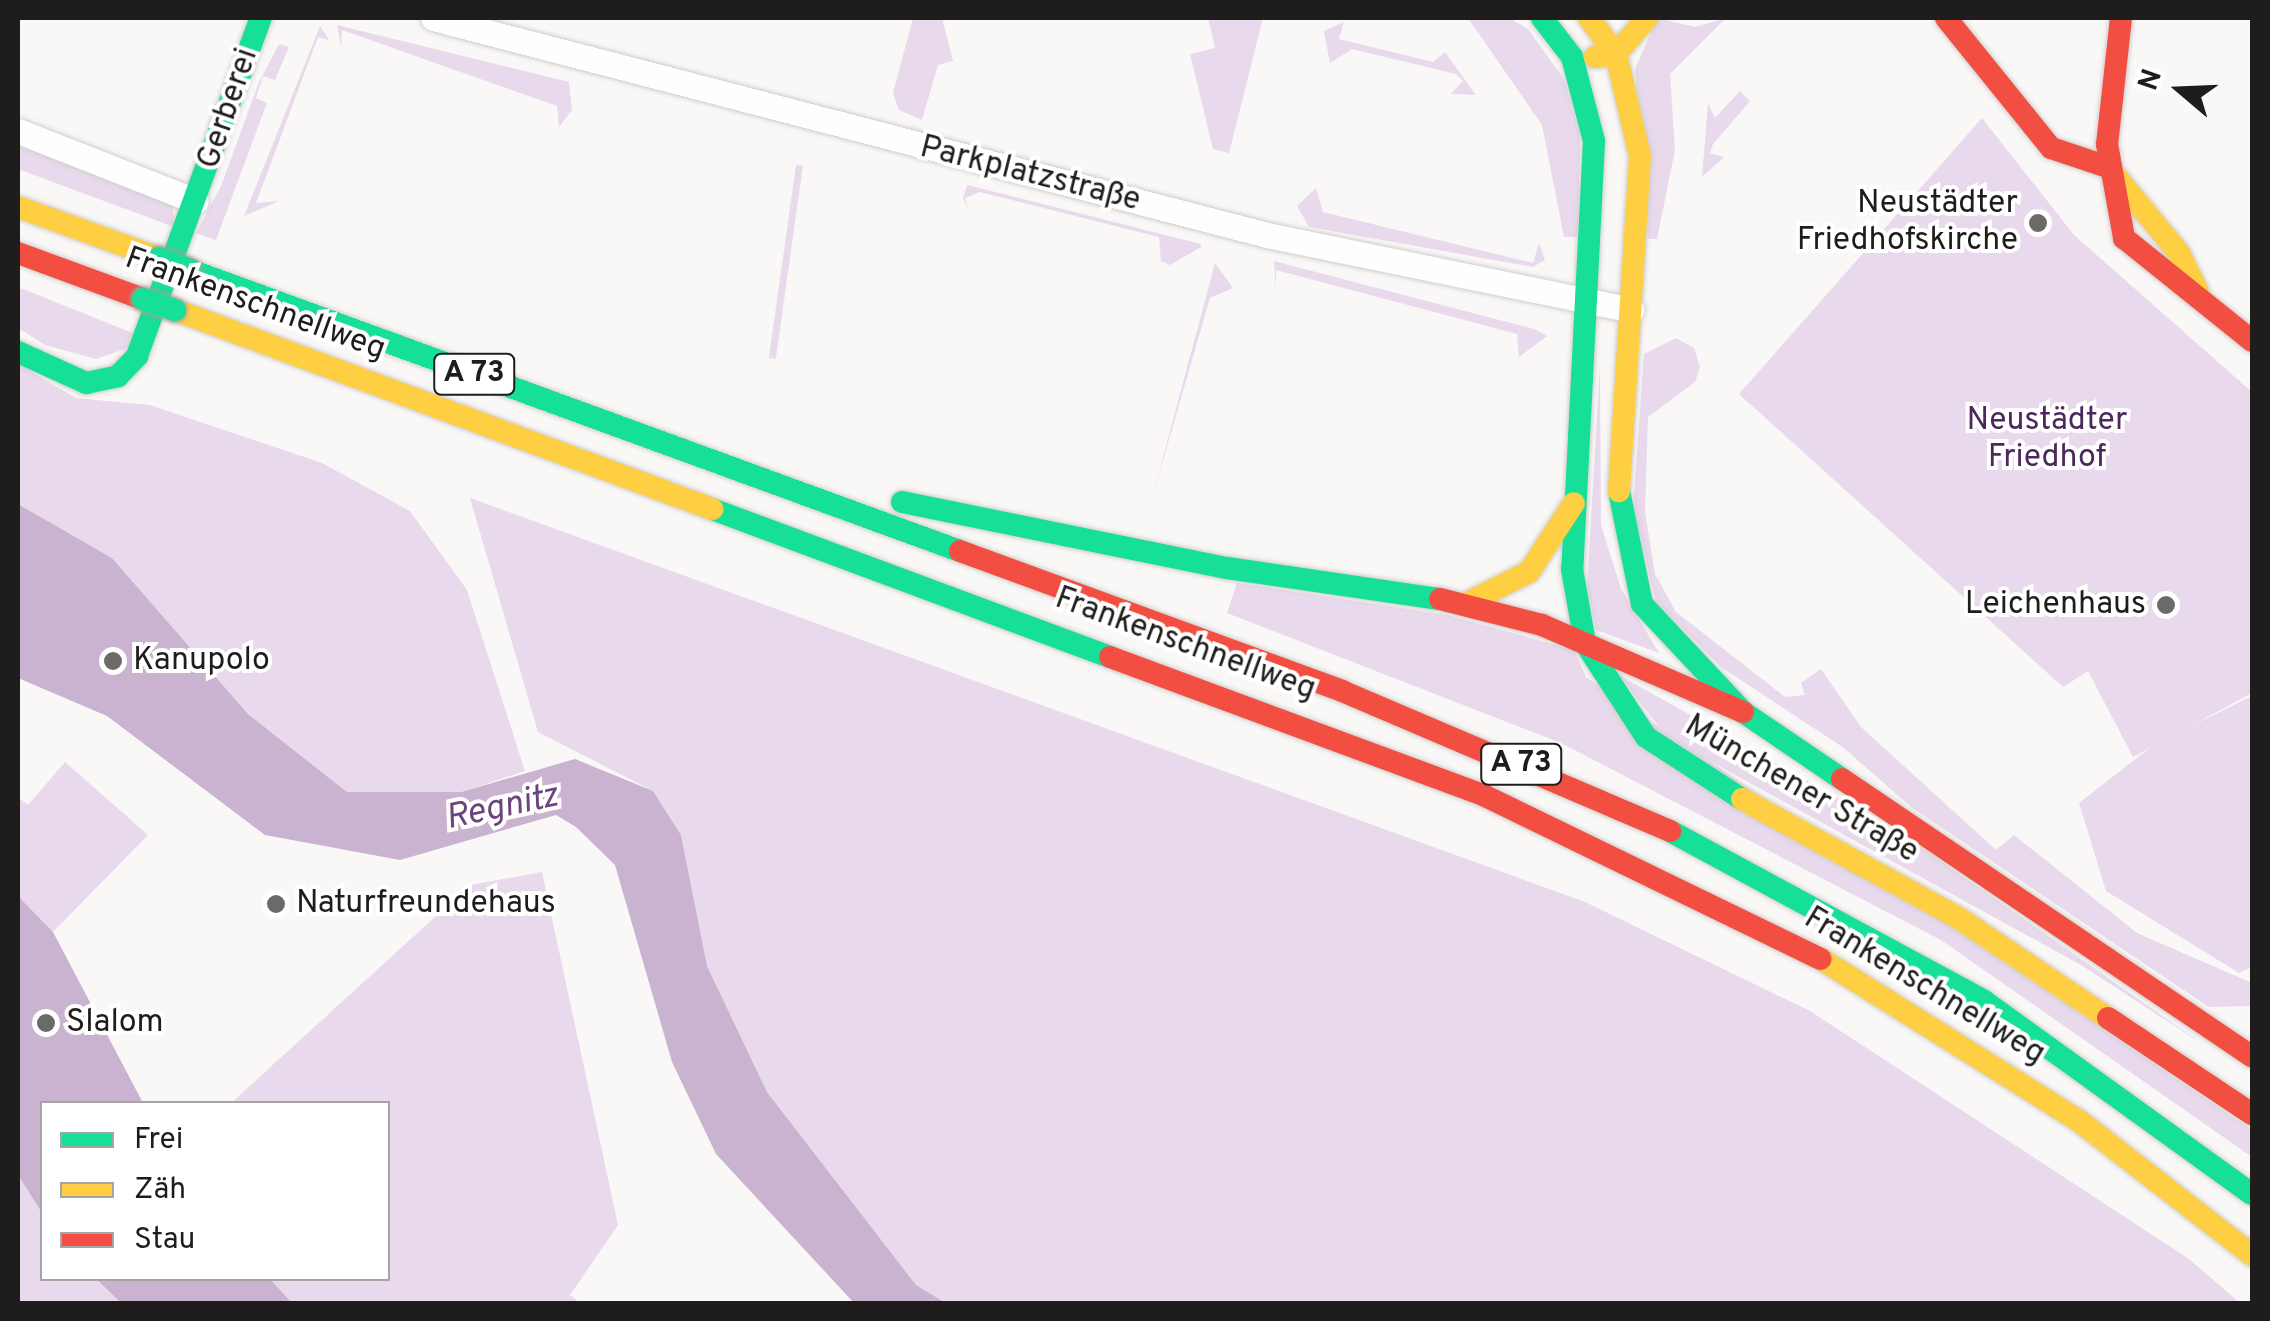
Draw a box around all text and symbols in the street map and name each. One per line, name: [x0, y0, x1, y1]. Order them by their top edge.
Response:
north arrow: [2130, 40, 2230, 140]
street label: Gerberei: [191, 44, 267, 174]
text: N: [2131, 65, 2172, 96]
street label: Parkplatzstraße: [916, 129, 1144, 221]
place label: Neustädter Friedhofskirche: [1797, 186, 2018, 261]
marker: Neustädter Friedhofskirche: [2027, 212, 2049, 234]
street label: Frankenschnellweg: [120, 240, 390, 370]
road number: A 73: [432, 349, 516, 399]
park label: Neustädter Friedhof: [1967, 403, 2127, 478]
street label: Frankenschnellweg: [1050, 580, 1320, 710]
place label: Leichenhaus: [1965, 586, 2146, 624]
marker: Leichenhaus: [2155, 594, 2177, 616]
place label: Kanupolo: [133, 642, 270, 680]
marker: Kanupolo: [102, 650, 124, 672]
street label: Münchener Straße: [1677, 708, 1925, 872]
road number: A 73: [1478, 739, 1564, 789]
water label: Regnitz: [442, 776, 562, 840]
place label: Naturfreundehaus: [296, 885, 556, 923]
marker: Naturfreundehaus: [265, 893, 287, 915]
street label: Frankenschnellweg: [1797, 900, 2051, 1074]
place label: Slalom: [66, 1004, 164, 1042]
marker: Slalom: [35, 1012, 57, 1034]
legend: [40, 1101, 390, 1281]
text: Frei: [134, 1122, 183, 1159]
text: Zäh: [134, 1172, 186, 1209]
text: Stau: [134, 1222, 195, 1259]

